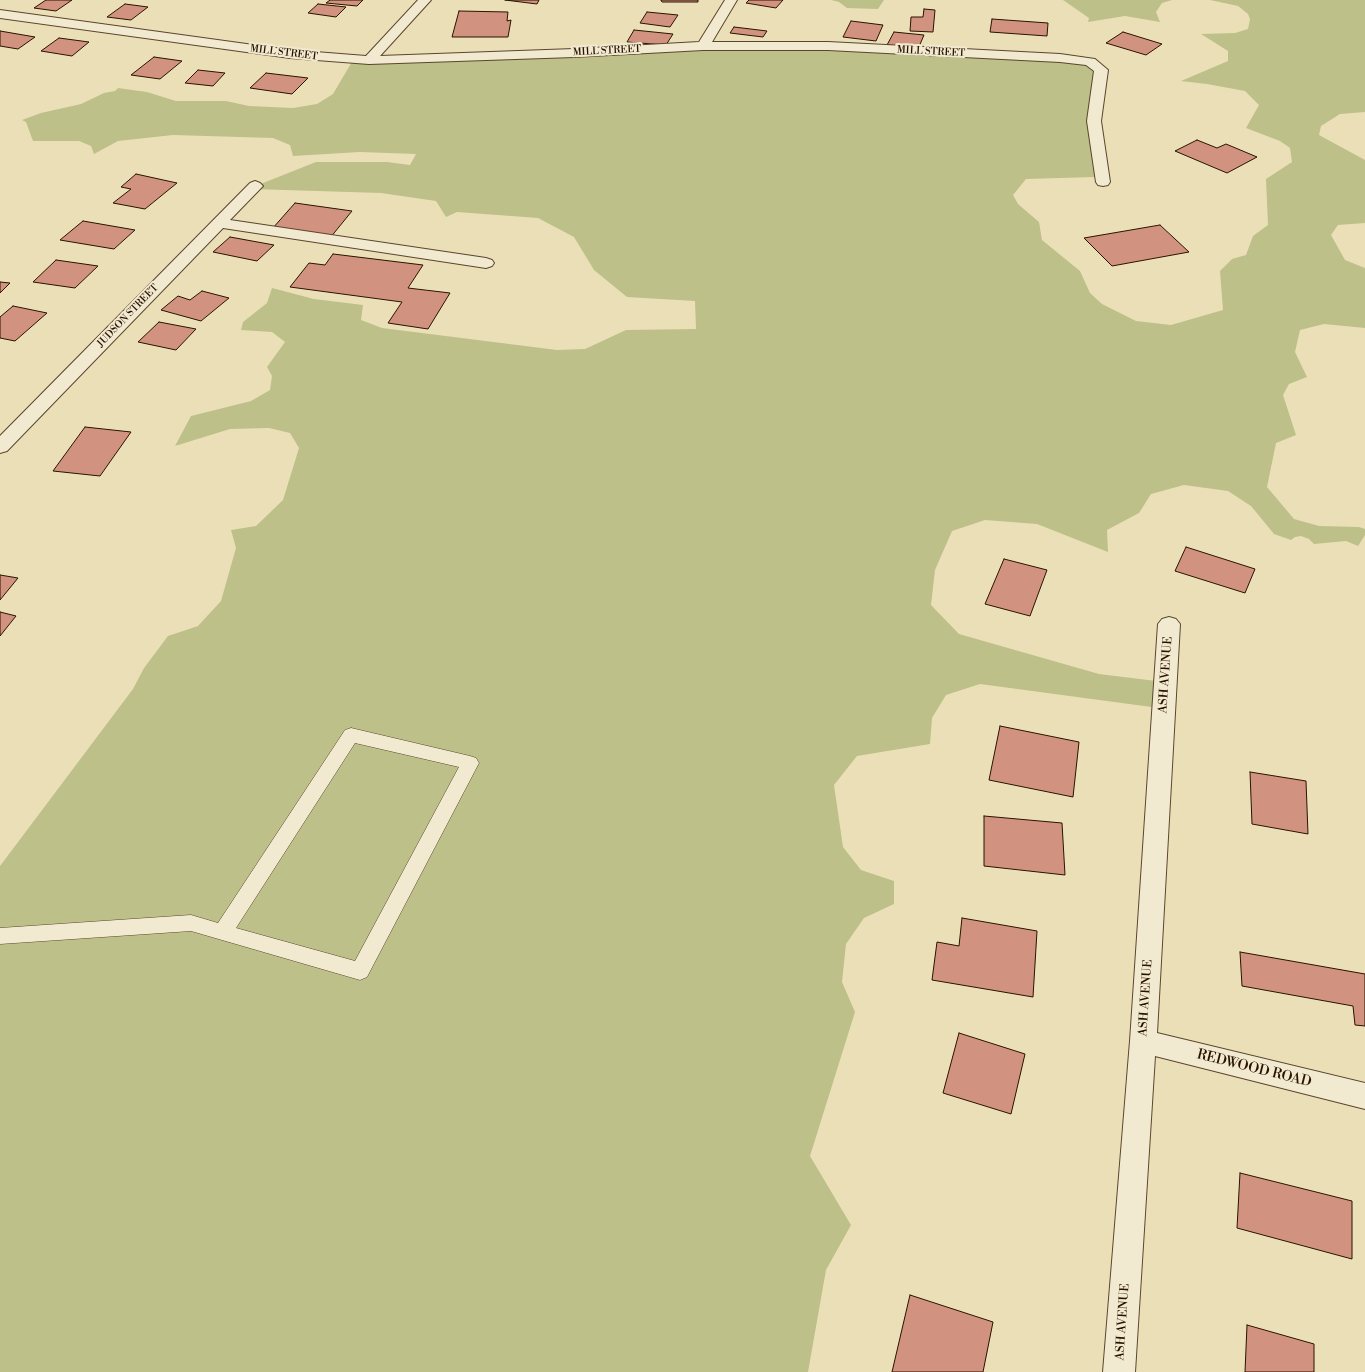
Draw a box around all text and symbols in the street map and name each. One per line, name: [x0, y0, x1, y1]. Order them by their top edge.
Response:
street label: MILL STREET: [249, 43, 319, 63]
street label: MILL STREET: [573, 43, 641, 59]
street label: MILL STREET: [897, 44, 965, 60]
street label: JUDSON STREET: [95, 282, 161, 350]
street label: ASH AVENUE: [1156, 636, 1176, 714]
street label: ASH AVENUE: [1136, 959, 1156, 1037]
street label: REDWOOD ROAD: [1195, 1047, 1313, 1091]
street label: ASH AVENUE: [1113, 1283, 1133, 1361]

